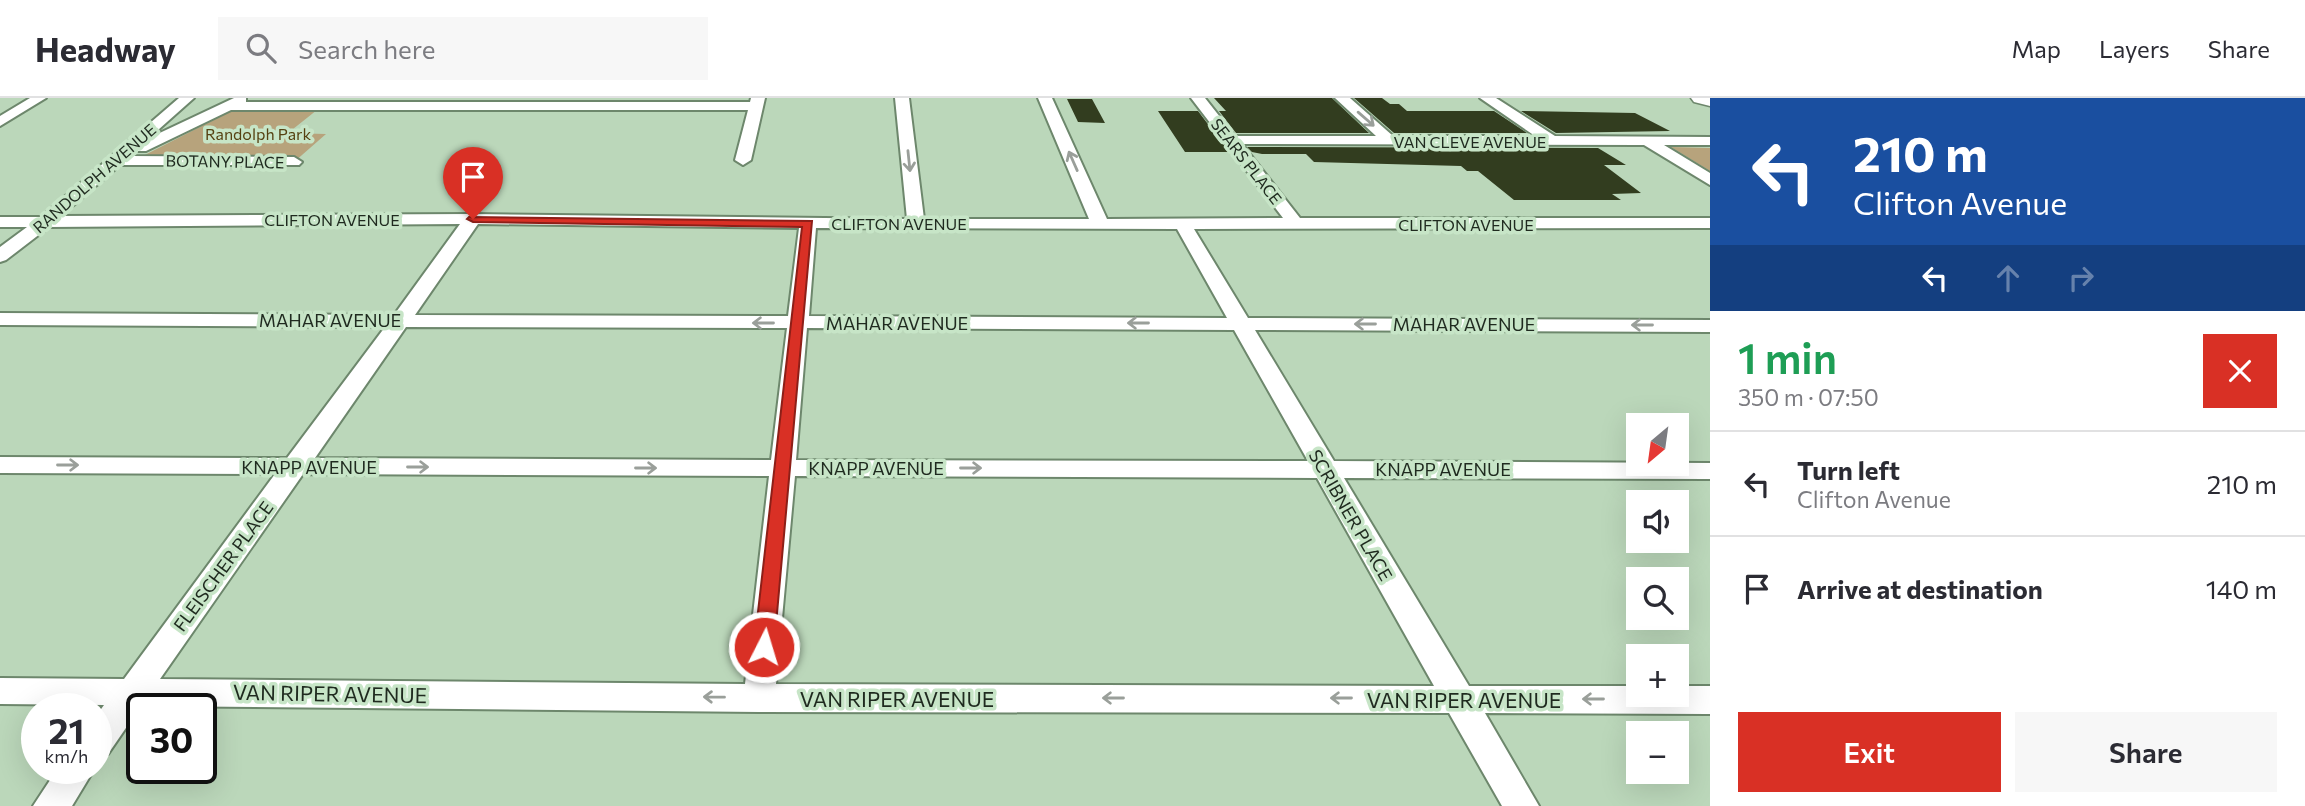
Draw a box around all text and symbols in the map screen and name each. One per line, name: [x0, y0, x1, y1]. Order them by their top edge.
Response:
search box: [218, 17, 708, 80]
text: Headway: [35, 28, 176, 69]
icon: search: [242, 29, 280, 67]
text: Search here: [298, 33, 436, 64]
text: Map: [2012, 34, 2061, 63]
text: Layers: [2099, 34, 2170, 63]
text: Share: [2208, 34, 2270, 63]
one-way arrow: [1357, 111, 1375, 127]
street label: SEARS PLACE: [1208, 114, 1286, 208]
street label: RANDOLPH AVENUE: [29, 119, 159, 237]
text: 210 m: [1853, 122, 1988, 182]
park label: Randolph Park: [205, 124, 311, 143]
icon: left: [1738, 126, 1829, 217]
street label: VAN CLEVE AVENUE: [1394, 132, 1546, 151]
pin: [443, 147, 503, 219]
one-way arrow: [903, 149, 916, 172]
street label: BOTANY PLACE: [166, 150, 284, 172]
one-way arrow: [1066, 150, 1079, 172]
icon: arrive: [454, 158, 492, 196]
text: Clifton Avenue: [1853, 182, 2067, 222]
street label: CLIFTON AVENUE: [264, 210, 400, 229]
street label: CLIFTON AVENUE: [831, 214, 967, 233]
street label: CLIFTON AVENUE: [1398, 215, 1534, 234]
icon: left: [1916, 259, 1954, 297]
icon: ahead: [1989, 259, 2027, 297]
icon: right: [2062, 259, 2100, 297]
street label: MAHAR AVENUE: [259, 309, 401, 331]
street label: MAHAR AVENUE: [826, 312, 968, 334]
street label: MAHAR AVENUE: [1393, 313, 1535, 335]
one-way arrow: [752, 316, 775, 330]
one-way arrow: [1127, 316, 1150, 330]
one-way arrow: [1354, 317, 1377, 331]
one-way arrow: [1631, 318, 1654, 332]
text: 1 min: [1738, 331, 1837, 383]
button: close: [2203, 334, 2277, 408]
text: 350 m · 07:50: [1738, 383, 1879, 411]
north arrow: [1626, 413, 1689, 476]
map controls: [1626, 413, 1689, 784]
street label: SCRIBNER PLACE: [1305, 445, 1397, 585]
text: Turn left: [1797, 454, 1900, 485]
street label: KNAPP AVENUE: [241, 456, 377, 478]
street label: KNAPP AVENUE: [808, 457, 944, 479]
one-way arrow: [56, 458, 79, 472]
street label: KNAPP AVENUE: [1375, 458, 1511, 480]
one-way arrow: [406, 460, 429, 474]
one-way arrow: [634, 461, 657, 475]
one-way arrow: [959, 461, 982, 475]
icon: left: [1738, 465, 1776, 503]
text: 210 m: [2207, 468, 2277, 499]
text: Clifton Avenue: [1797, 485, 1951, 513]
button: sound: [1626, 490, 1689, 553]
street label: FLEISCHER PLACE: [168, 497, 278, 635]
button: search: [1626, 567, 1689, 630]
icon: arrive: [1738, 570, 1776, 608]
text: Arrive at destination: [1797, 573, 2043, 604]
text: 140 m: [2206, 573, 2277, 604]
position arrow: [727, 610, 801, 684]
button: +: [1626, 644, 1689, 707]
street label: VAN RIPER AVENUE: [233, 679, 427, 707]
street label: VAN RIPER AVENUE: [800, 686, 994, 711]
street label: VAN RIPER AVENUE: [1367, 687, 1561, 712]
one-way arrow: [703, 691, 726, 704]
one-way arrow: [1102, 691, 1125, 705]
one-way arrow: [1330, 691, 1353, 705]
one-way arrow: [1582, 692, 1605, 706]
speed limit sign: 30: [126, 693, 217, 784]
text: 21: [49, 708, 84, 751]
button: Exit: [1738, 712, 2001, 792]
button: Share: [2015, 712, 2277, 792]
button: −: [1626, 721, 1689, 784]
text: km/h: [45, 745, 88, 767]

